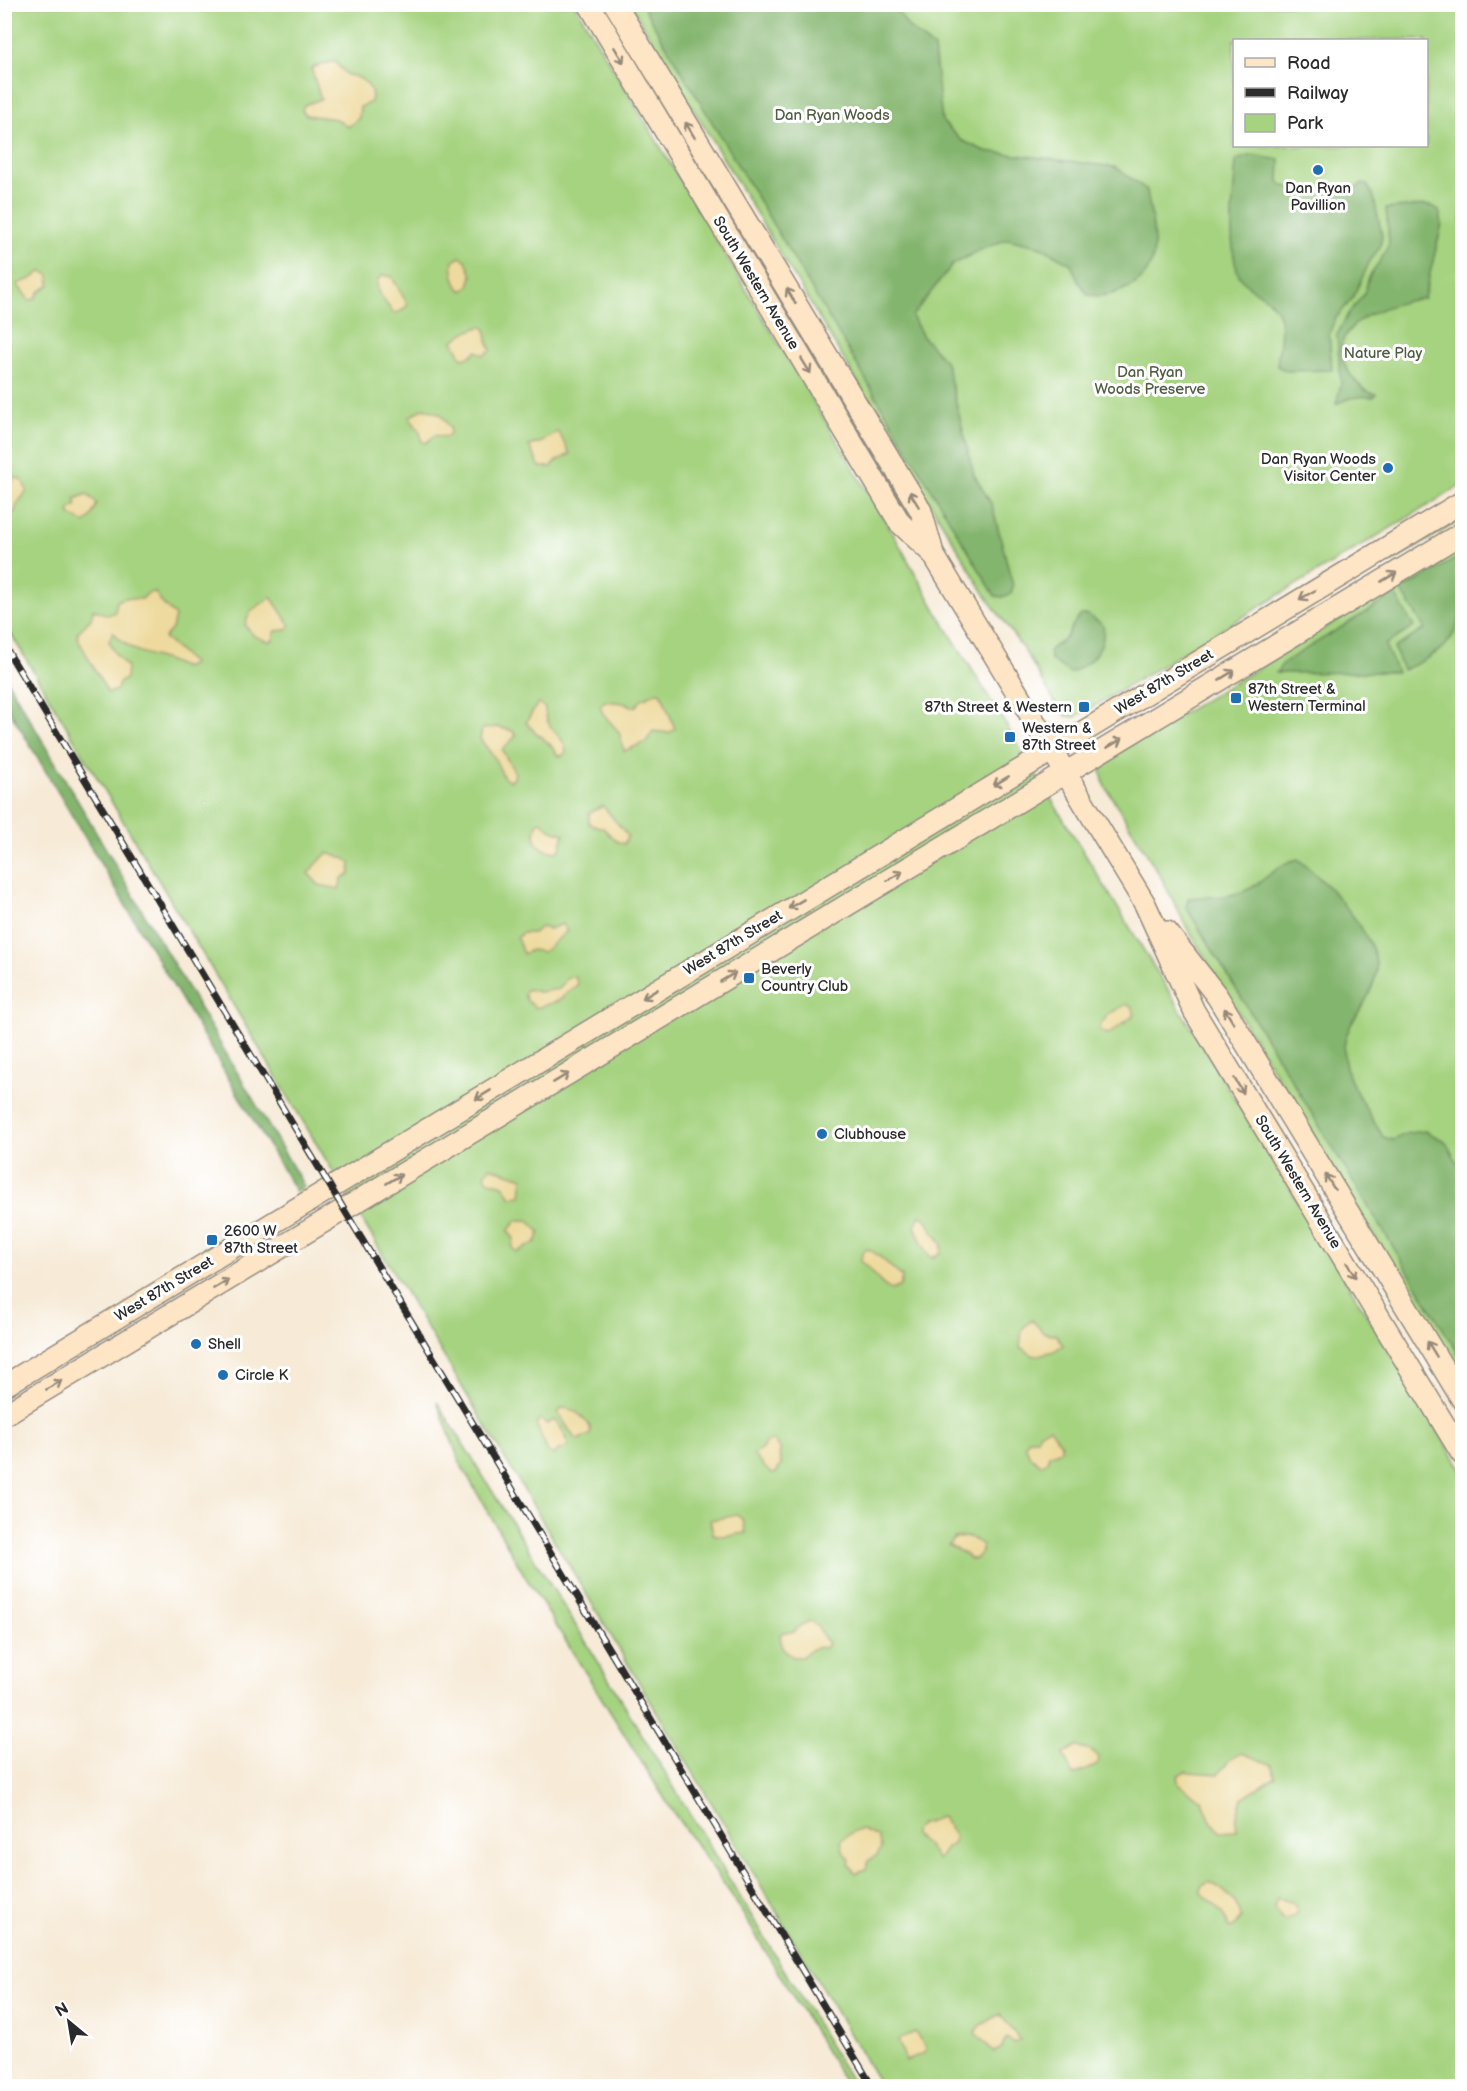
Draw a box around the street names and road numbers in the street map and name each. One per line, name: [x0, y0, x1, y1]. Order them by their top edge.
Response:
street label: South Western Avenue: [709, 213, 803, 353]
street label: West 87th Street: [1111, 645, 1217, 719]
street label: West 87th Street: [680, 906, 786, 980]
street label: South Western Avenue: [1251, 1112, 1345, 1252]
street label: West 87th Street: [111, 1252, 217, 1326]

